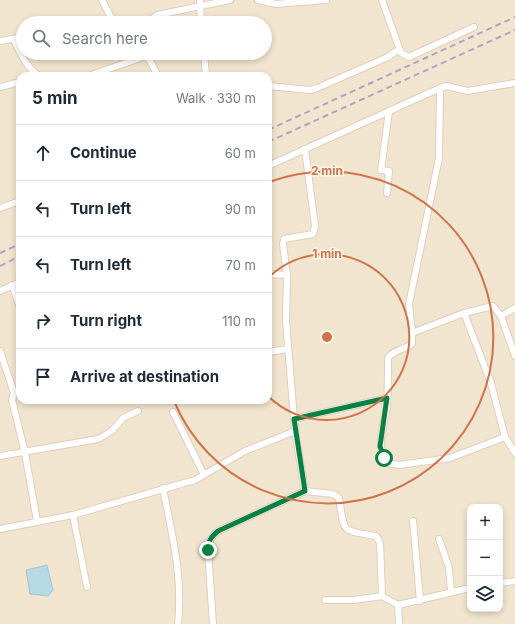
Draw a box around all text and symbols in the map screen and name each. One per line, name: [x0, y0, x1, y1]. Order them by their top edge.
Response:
search box: [16, 16, 272, 60]
icon: search: [30, 27, 52, 49]
text: Search here: [62, 29, 148, 48]
text: 5 min: [32, 88, 78, 108]
text: Walk · 330 m: [176, 90, 256, 106]
icon: ahead: [32, 142, 54, 164]
text: Continue: [70, 143, 137, 162]
text: 60 m: [225, 145, 256, 161]
text: 2 min: [311, 163, 343, 178]
icon: left: [32, 198, 54, 220]
text: Turn left: [70, 199, 131, 218]
text: 90 m: [225, 201, 256, 217]
text: 1 min: [312, 246, 342, 261]
icon: left: [32, 254, 54, 276]
text: Turn left: [70, 255, 131, 274]
text: 70 m: [226, 257, 256, 273]
icon: right: [32, 310, 54, 332]
text: Turn right: [70, 311, 142, 330]
text: 110 m: [222, 313, 256, 329]
centre of rings: [320, 330, 334, 344]
icon: arrive: [32, 366, 54, 388]
text: Arrive at destination: [70, 367, 219, 386]
route start: [375, 449, 393, 467]
map controls: [467, 504, 503, 612]
button: +: [467, 504, 503, 540]
button: −: [467, 540, 503, 576]
route end: [199, 541, 217, 559]
button: layers: [467, 576, 503, 612]

